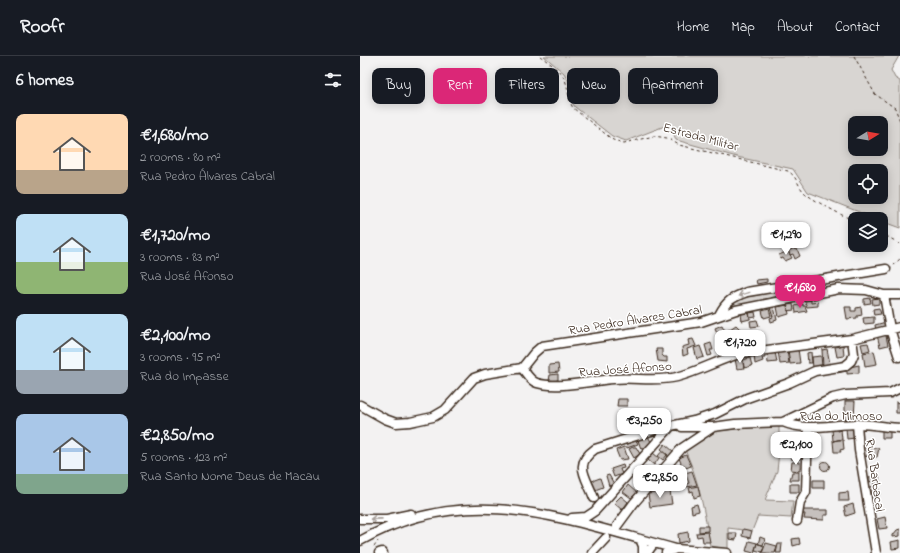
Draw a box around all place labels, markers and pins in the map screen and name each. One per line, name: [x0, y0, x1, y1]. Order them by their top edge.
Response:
pin: €1,290: [753, 222, 819, 256]
pin: €1,680: [767, 275, 833, 309]
pin: €1,720: [707, 330, 773, 364]
pin: €3,250: [611, 408, 677, 442]
pin: €2,100: [763, 432, 829, 466]
pin: €2,850: [627, 465, 693, 499]

